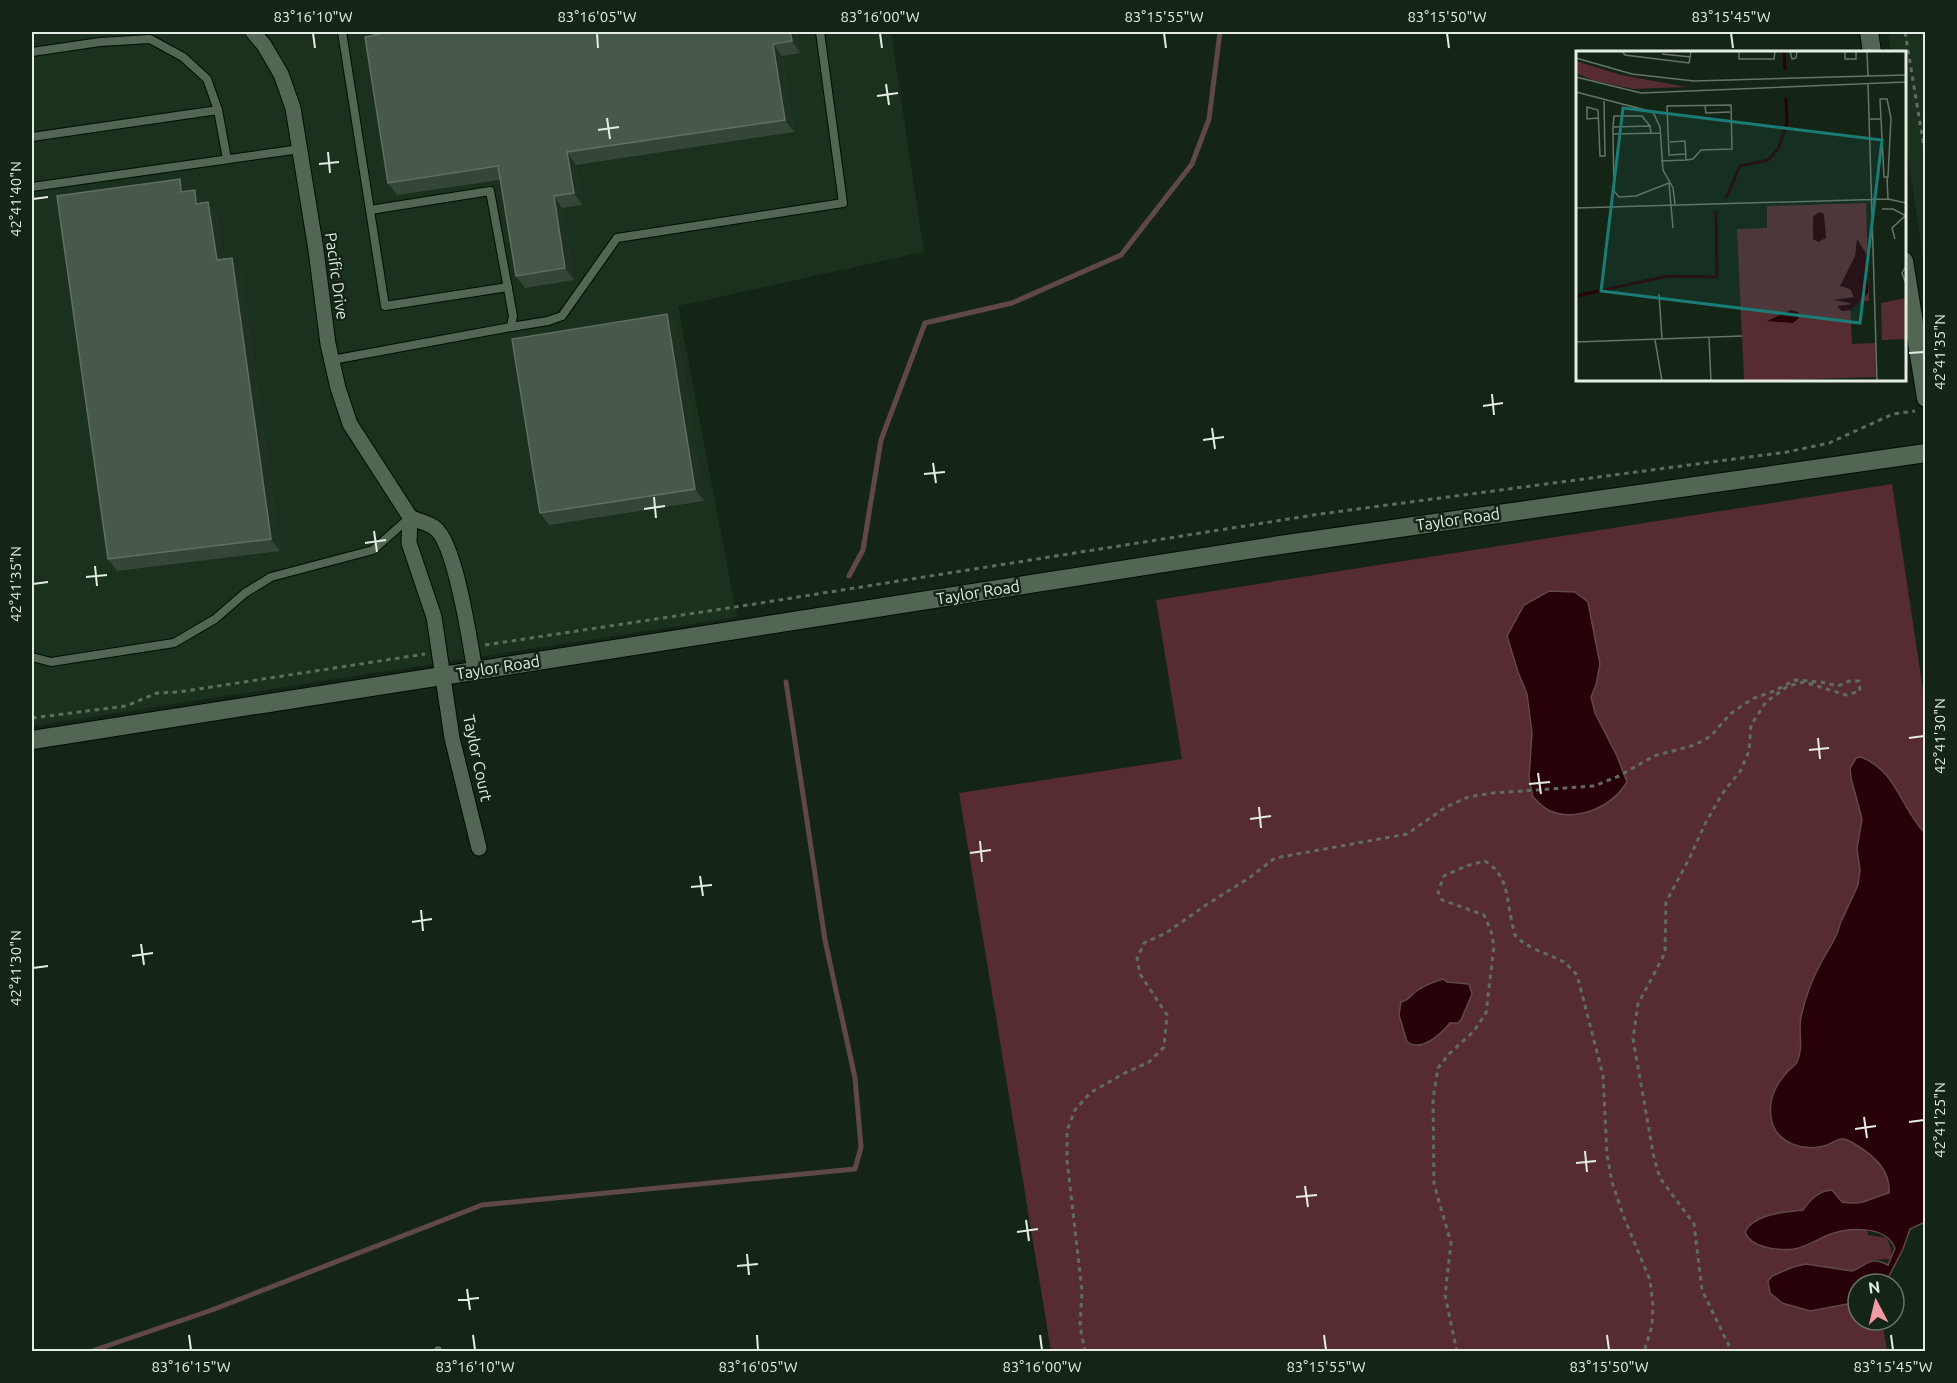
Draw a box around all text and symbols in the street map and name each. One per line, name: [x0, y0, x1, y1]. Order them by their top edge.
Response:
text: 83°16'10"W: [273, 8, 353, 25]
text: 83°16'05"W: [557, 8, 637, 25]
text: 83°16'00"W: [840, 8, 920, 25]
text: 83°15'55"W: [1124, 8, 1204, 25]
text: 83°15'50"W: [1407, 8, 1487, 25]
text: 83°15'45"W: [1691, 8, 1771, 25]
inset map: [1576, 51, 1906, 381]
text: 42°41'40"N: [7, 161, 24, 237]
street label: Pacific Drive: [322, 231, 352, 321]
text: 42°41'35"N: [1931, 314, 1948, 390]
street label: Taylor Road: [1415, 504, 1501, 534]
text: 42°41'35"N: [7, 546, 24, 622]
street label: Taylor Road: [935, 577, 1021, 607]
street label: Taylor Road: [455, 652, 541, 682]
text: 42°41'30"N: [1931, 698, 1948, 774]
street label: Taylor Court: [460, 713, 496, 804]
text: 42°41'30"N: [7, 930, 24, 1006]
text: 42°41'25"N: [1931, 1082, 1948, 1158]
north arrow: [1846, 1272, 1906, 1332]
text: N: [1867, 1277, 1881, 1297]
text: 83°16'15"W: [151, 1358, 231, 1375]
text: 83°16'10"W: [435, 1358, 515, 1375]
text: 83°16'05"W: [718, 1358, 798, 1375]
text: 83°16'00"W: [1002, 1358, 1082, 1375]
text: 83°15'55"W: [1286, 1358, 1366, 1375]
text: 83°15'50"W: [1569, 1358, 1649, 1375]
text: 83°15'45"W: [1853, 1358, 1933, 1375]

